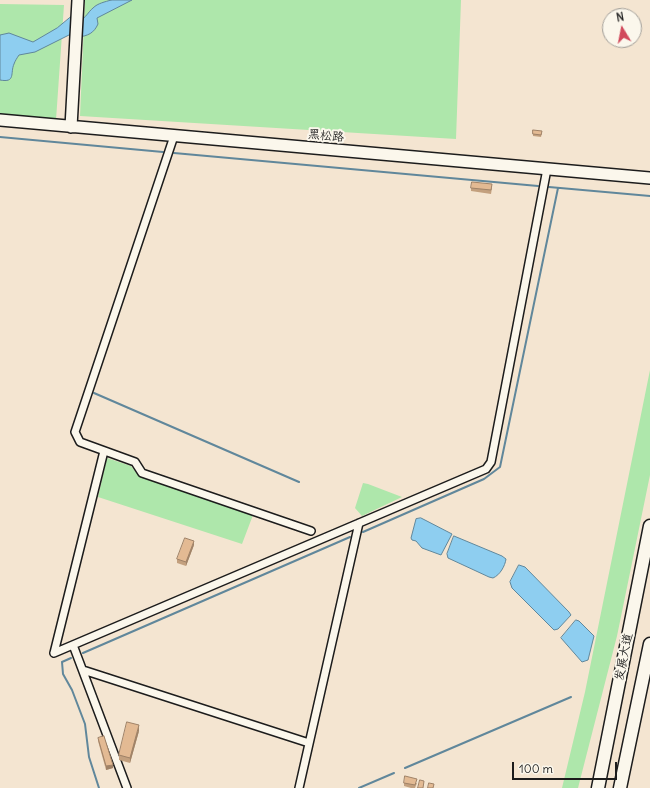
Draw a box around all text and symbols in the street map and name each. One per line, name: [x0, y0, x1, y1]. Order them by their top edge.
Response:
north arrow: [602, 8, 642, 48]
text: N: [615, 10, 625, 25]
street label: 黑松路: [307, 127, 345, 145]
street label: 发展大道: [612, 632, 636, 682]
scale bar: [514, 754, 619, 780]
text: 100 m: [519, 761, 553, 776]

